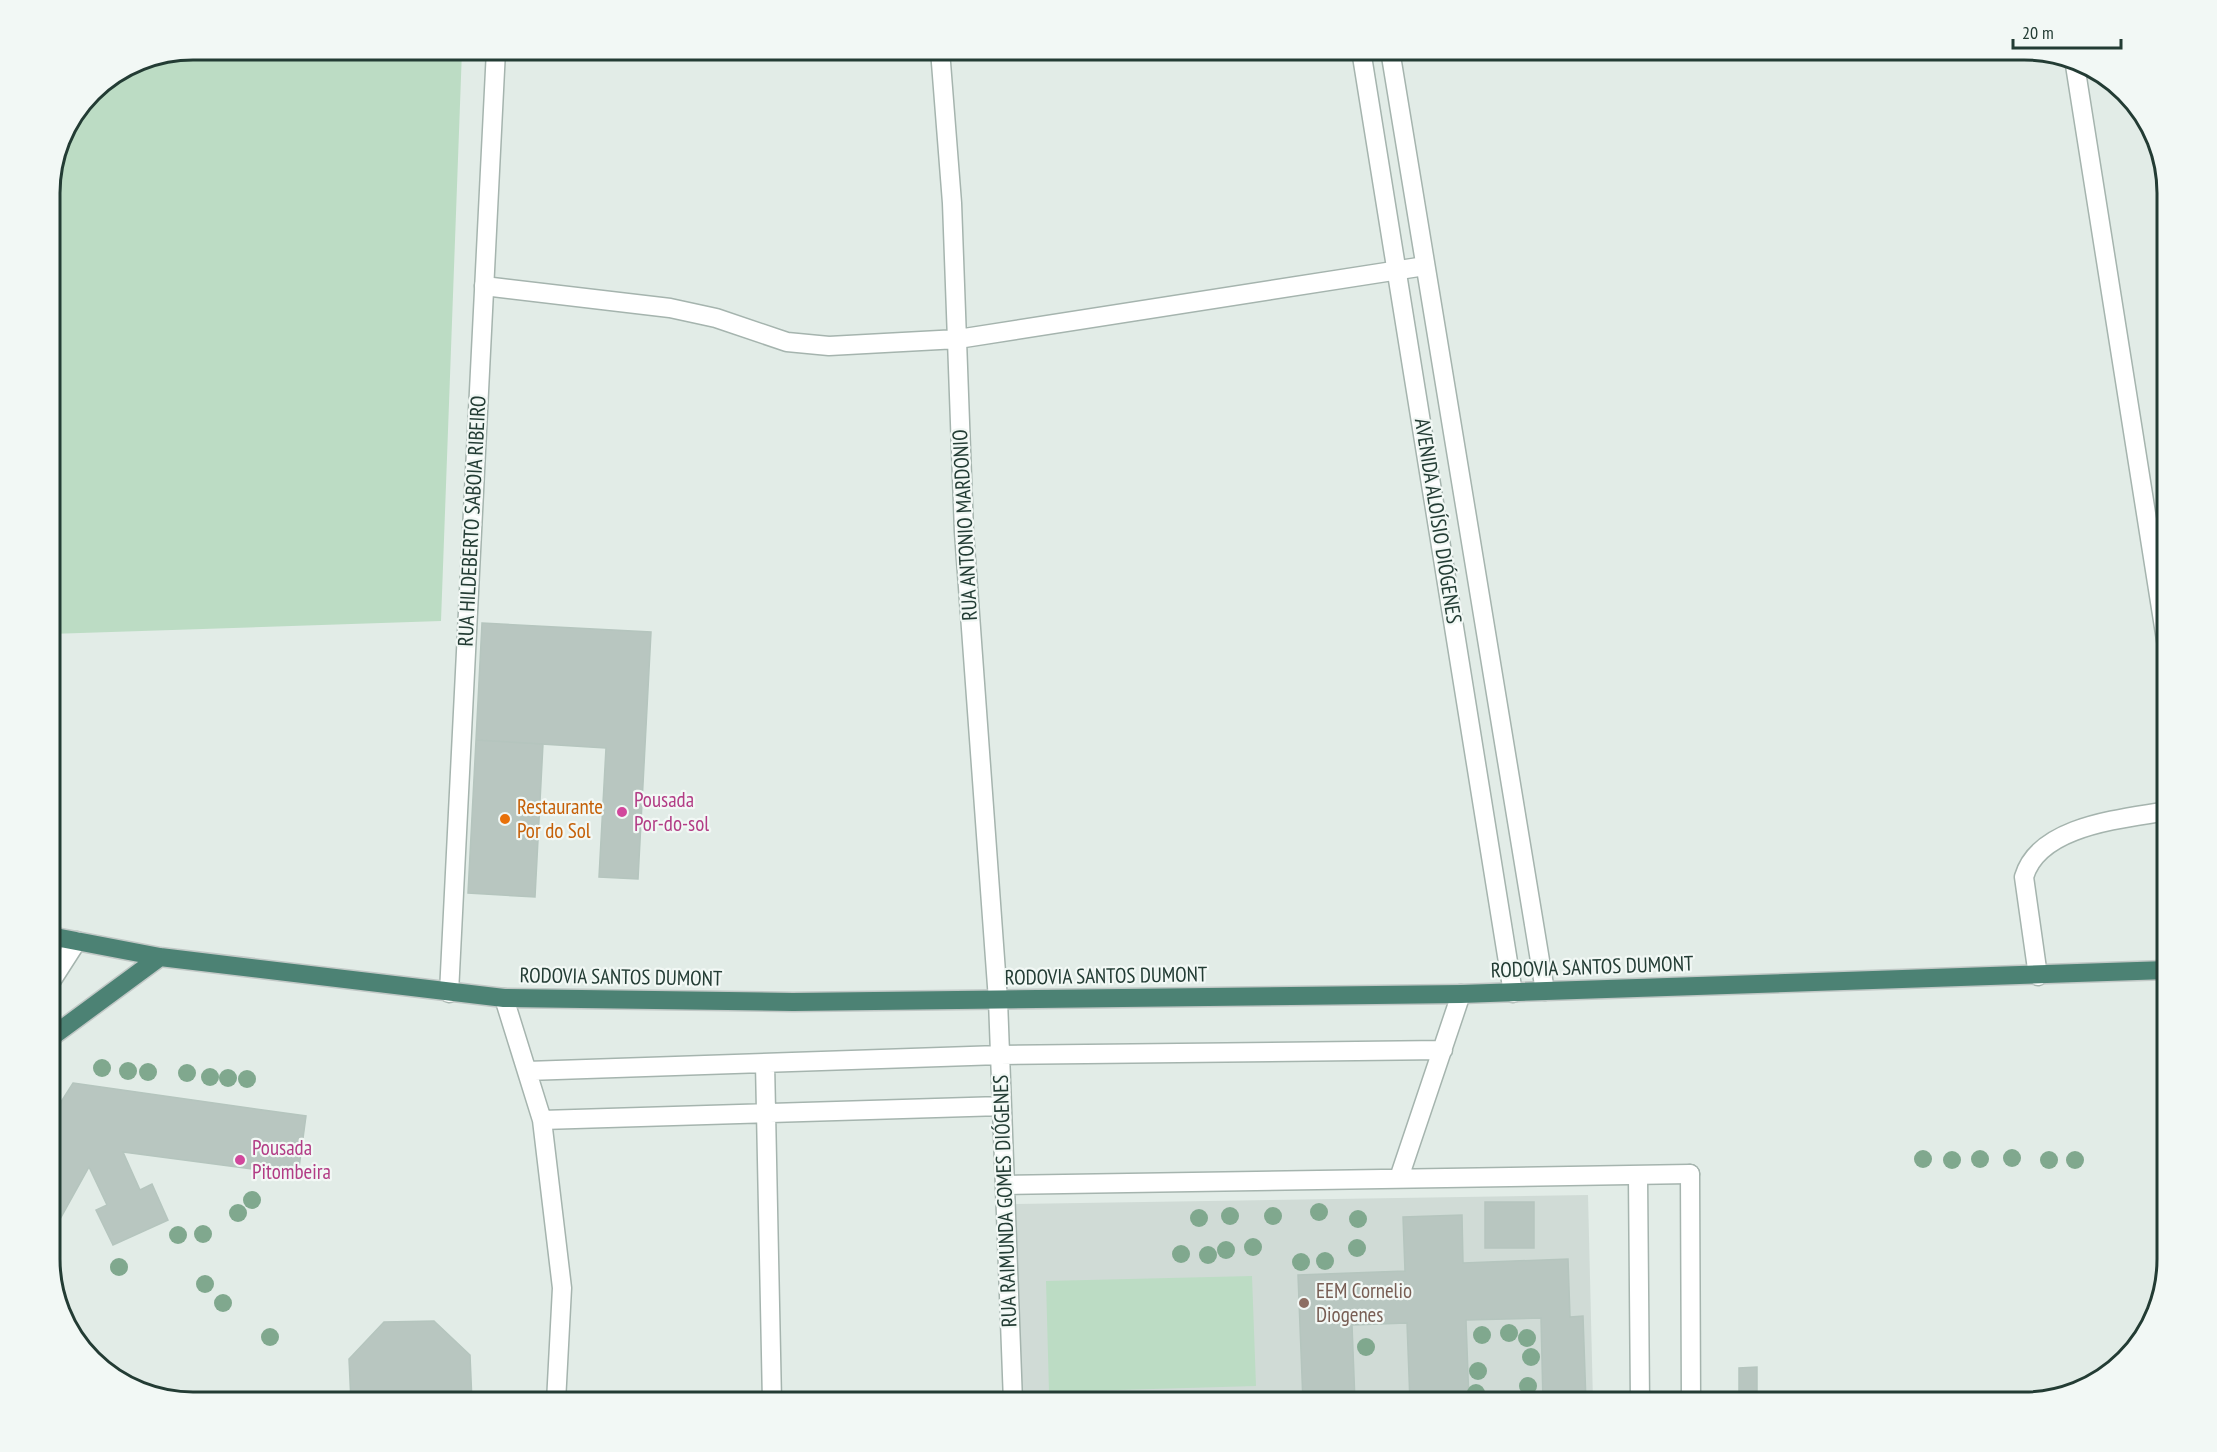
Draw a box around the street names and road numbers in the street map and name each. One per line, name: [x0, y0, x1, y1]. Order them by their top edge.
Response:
street label: RUA HILDEBERTO SABOIA RIBEIRO: [451, 395, 492, 647]
street label: AVENIDA ALOÍSIO DIÓGENES: [1409, 416, 1468, 626]
street label: RUA ANTONIO MARDONIO: [946, 429, 983, 621]
street label: RODOVIA SANTOS DUMONT: [1490, 949, 1694, 984]
street label: RODOVIA SANTOS DUMONT: [1004, 960, 1208, 991]
street label: RODOVIA SANTOS DUMONT: [519, 961, 723, 992]
street label: RUA RAIMUNDA GOMES DIÓGENES: [987, 1074, 1022, 1328]

